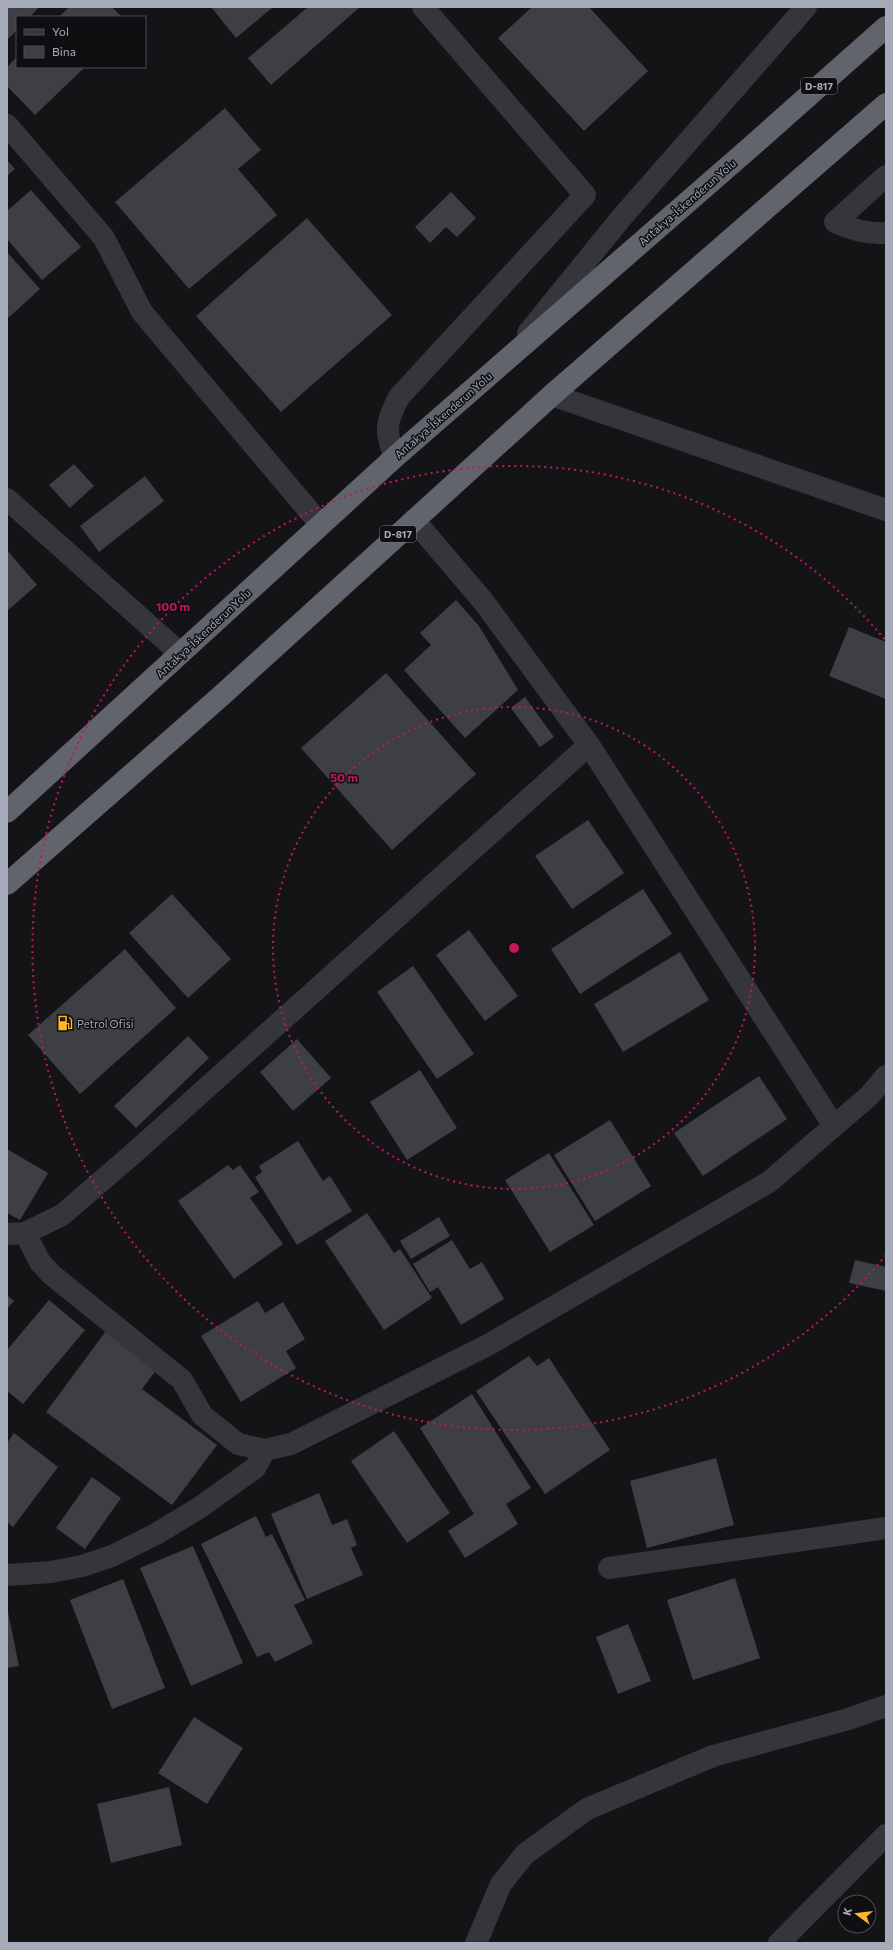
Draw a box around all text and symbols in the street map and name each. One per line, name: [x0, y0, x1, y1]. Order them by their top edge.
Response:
legend: [16, 16, 146, 68]
text: Yol: [52, 24, 69, 38]
text: Bina: [52, 44, 76, 58]
road number: D-817: [801, 78, 837, 94]
street label: Antakya-İskenderun Yolu: [635, 155, 738, 248]
street label: Antakya-İskenderun Yolu: [391, 368, 494, 461]
road number: D-817: [380, 526, 416, 542]
street label: Antakya-İskenderun Yolu: [152, 585, 253, 680]
text: 100 m: [156, 599, 190, 613]
text: 50 m: [330, 770, 358, 784]
centre of rings: [507, 941, 521, 955]
fuel station icon: Petrol Ofisi: [56, 1014, 74, 1032]
place label: Petrol Ofisi: [77, 1017, 134, 1030]
north arrow: [837, 1894, 877, 1934]
text: K: [840, 1906, 854, 1917]

